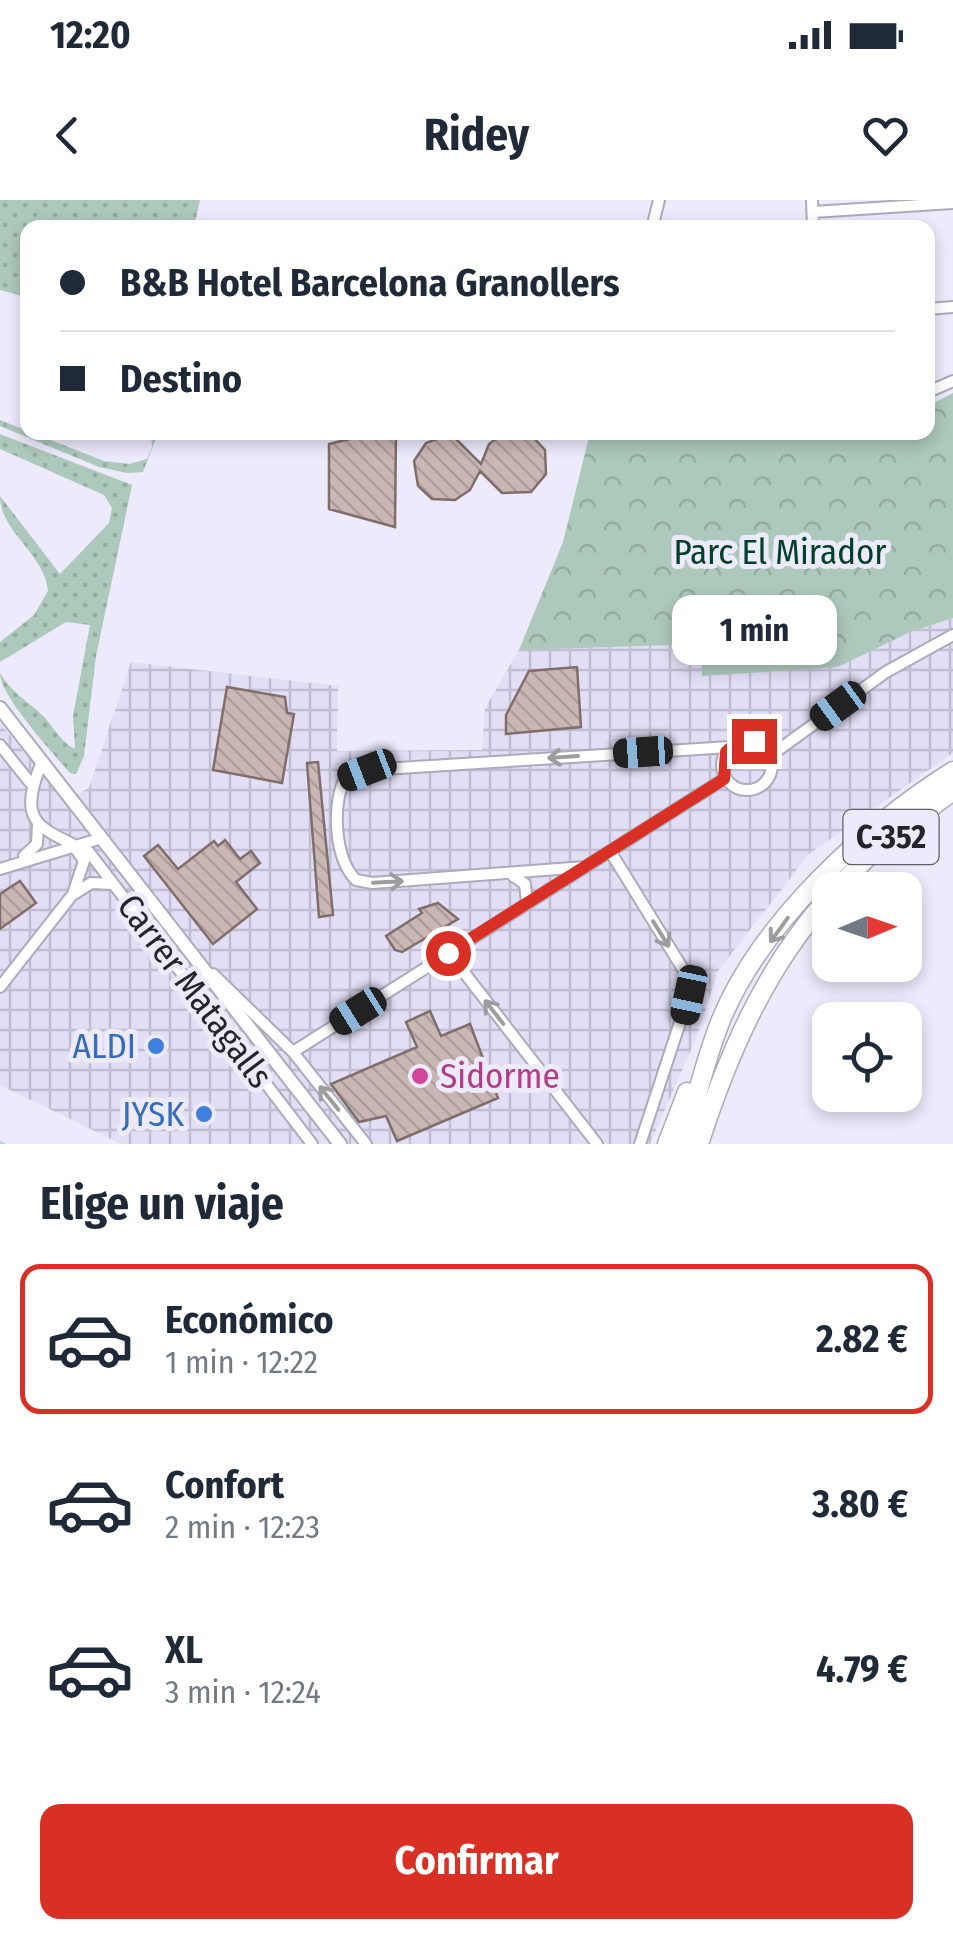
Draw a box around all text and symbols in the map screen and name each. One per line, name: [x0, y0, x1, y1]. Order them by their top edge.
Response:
text: 12:20: [50, 12, 131, 58]
icon: back: [40, 108, 95, 163]
text: Ridey: [424, 108, 529, 162]
icon: heart: [858, 108, 913, 163]
text: B&B Hotel Barcelona Granollers: [120, 260, 620, 306]
text: Destino: [120, 356, 242, 402]
park label: Parc El Mirador: [673, 531, 887, 573]
callout: 1 min: [672, 596, 836, 666]
text: 1 min: [720, 611, 789, 649]
car: [805, 676, 871, 736]
route end: [732, 719, 777, 764]
car: [612, 735, 674, 769]
car: [334, 745, 400, 795]
one-way arrow: [547, 748, 579, 767]
road number: C-352: [844, 810, 938, 864]
one-way arrow: [371, 872, 403, 891]
north arrow: [812, 872, 922, 982]
map controls: [812, 872, 922, 1112]
street label: Carrer Matagalls: [108, 886, 282, 1096]
one-way arrow: [769, 916, 790, 943]
one-way arrow: [651, 919, 672, 948]
route start: [426, 931, 471, 976]
car: [668, 963, 710, 1027]
car: [325, 982, 391, 1040]
one-way arrow: [484, 999, 505, 1026]
button: locate: [812, 1002, 922, 1112]
place label: ALDI: [73, 1025, 136, 1067]
marker: ALDI: [145, 1035, 167, 1057]
place label: Sidorme: [440, 1055, 560, 1097]
marker: Sidorme: [409, 1065, 431, 1087]
one-way arrow: [319, 1085, 340, 1112]
place label: JYSK: [122, 1093, 184, 1135]
marker: JYSK: [193, 1103, 215, 1125]
text: Elige un viaje: [40, 1177, 284, 1231]
icon: car: [45, 1294, 135, 1384]
text: Económico: [165, 1297, 334, 1343]
text: 2.82 €: [816, 1316, 908, 1362]
text: 1 min · 12:22: [165, 1343, 318, 1381]
icon: car: [45, 1459, 135, 1549]
text: Confort: [165, 1462, 284, 1508]
text: 3.80 €: [812, 1481, 908, 1527]
text: 2 min · 12:23: [165, 1508, 320, 1546]
icon: car: [45, 1624, 135, 1714]
text: XL: [165, 1627, 203, 1673]
text: 4.79 €: [816, 1646, 908, 1692]
text: 3 min · 12:24: [165, 1673, 321, 1711]
button: Confirmar: [40, 1804, 913, 1919]

